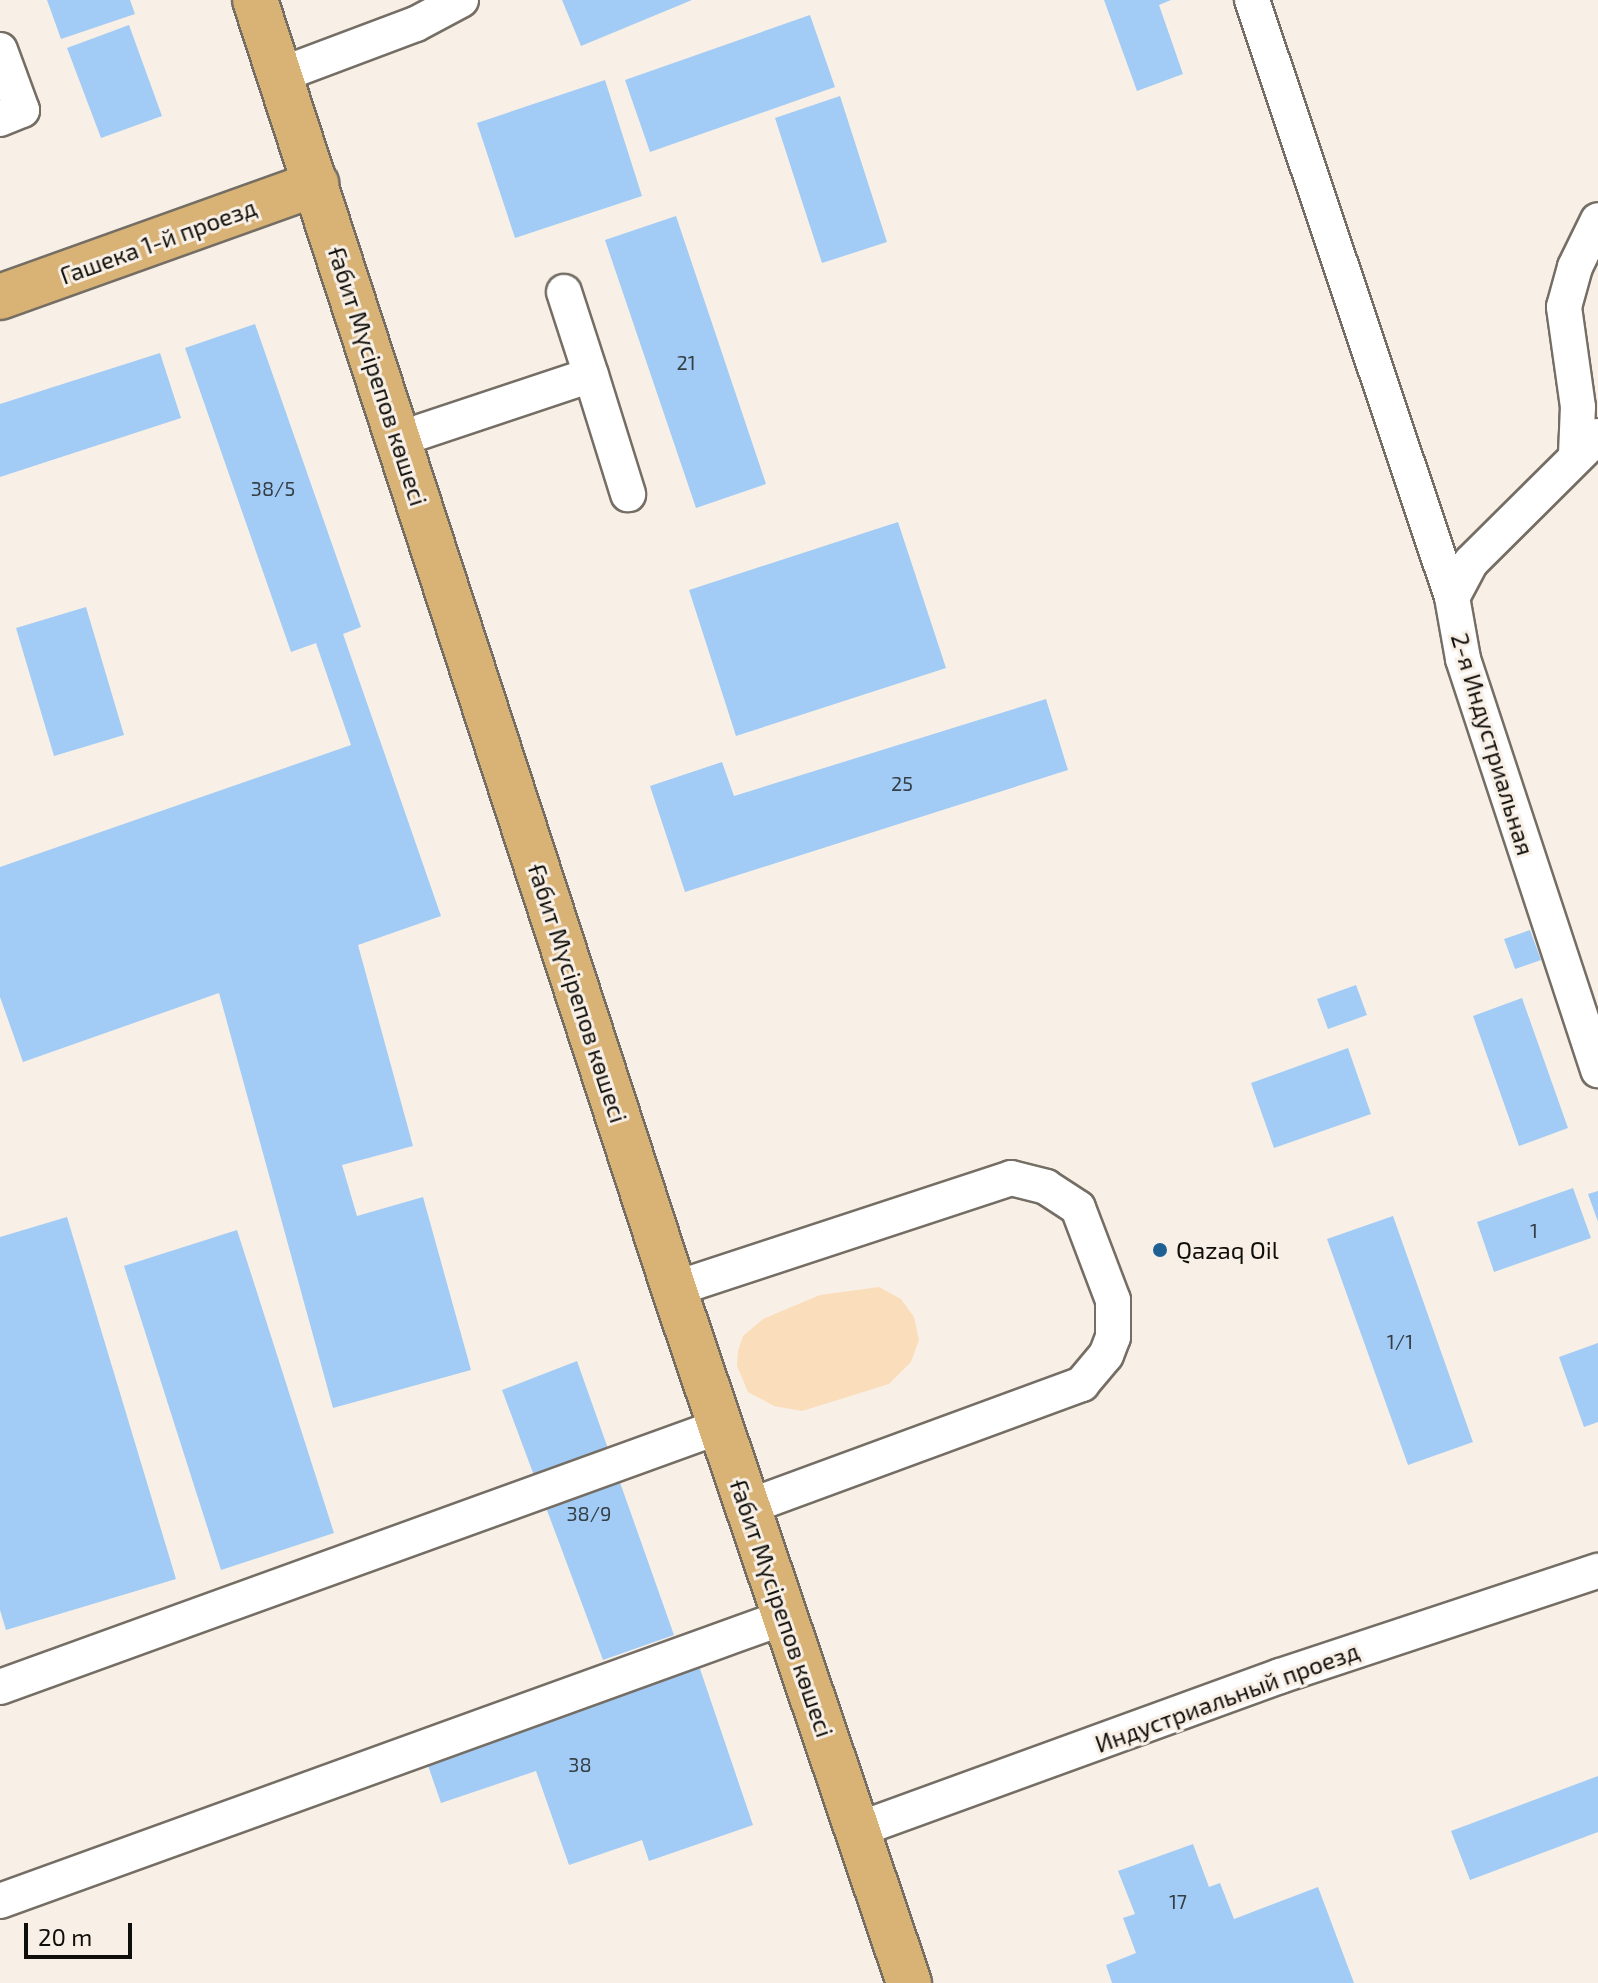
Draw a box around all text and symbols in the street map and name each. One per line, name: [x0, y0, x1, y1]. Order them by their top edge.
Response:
street label: Гашека 1-й проезд: [56, 192, 260, 290]
street label: Ғабит Мүсірепов көшесі: [322, 243, 434, 509]
house number: 21: [676, 350, 696, 374]
house number: 38/5: [251, 476, 295, 500]
street label: 2-я Индустриальная: [1446, 629, 1540, 859]
house number: 25: [891, 771, 913, 795]
street label: Ғабит Мүсірепов көшесі: [522, 860, 634, 1126]
house number: 1: [1530, 1218, 1538, 1242]
place label: Qazaq Oil: [1176, 1236, 1279, 1264]
marker: Qazaq Oil: [1151, 1241, 1169, 1259]
house number: 1/1: [1387, 1329, 1413, 1353]
street label: Ғабит Мүсірепов көшесі: [724, 1475, 840, 1741]
house number: 38/9: [566, 1501, 612, 1525]
street label: Индустриальный проезд: [1091, 1636, 1363, 1758]
house number: 38: [568, 1752, 592, 1776]
house number: 17: [1169, 1889, 1187, 1913]
scale bar: [28, 1907, 136, 1957]
text: 20 m: [38, 1922, 92, 1951]

